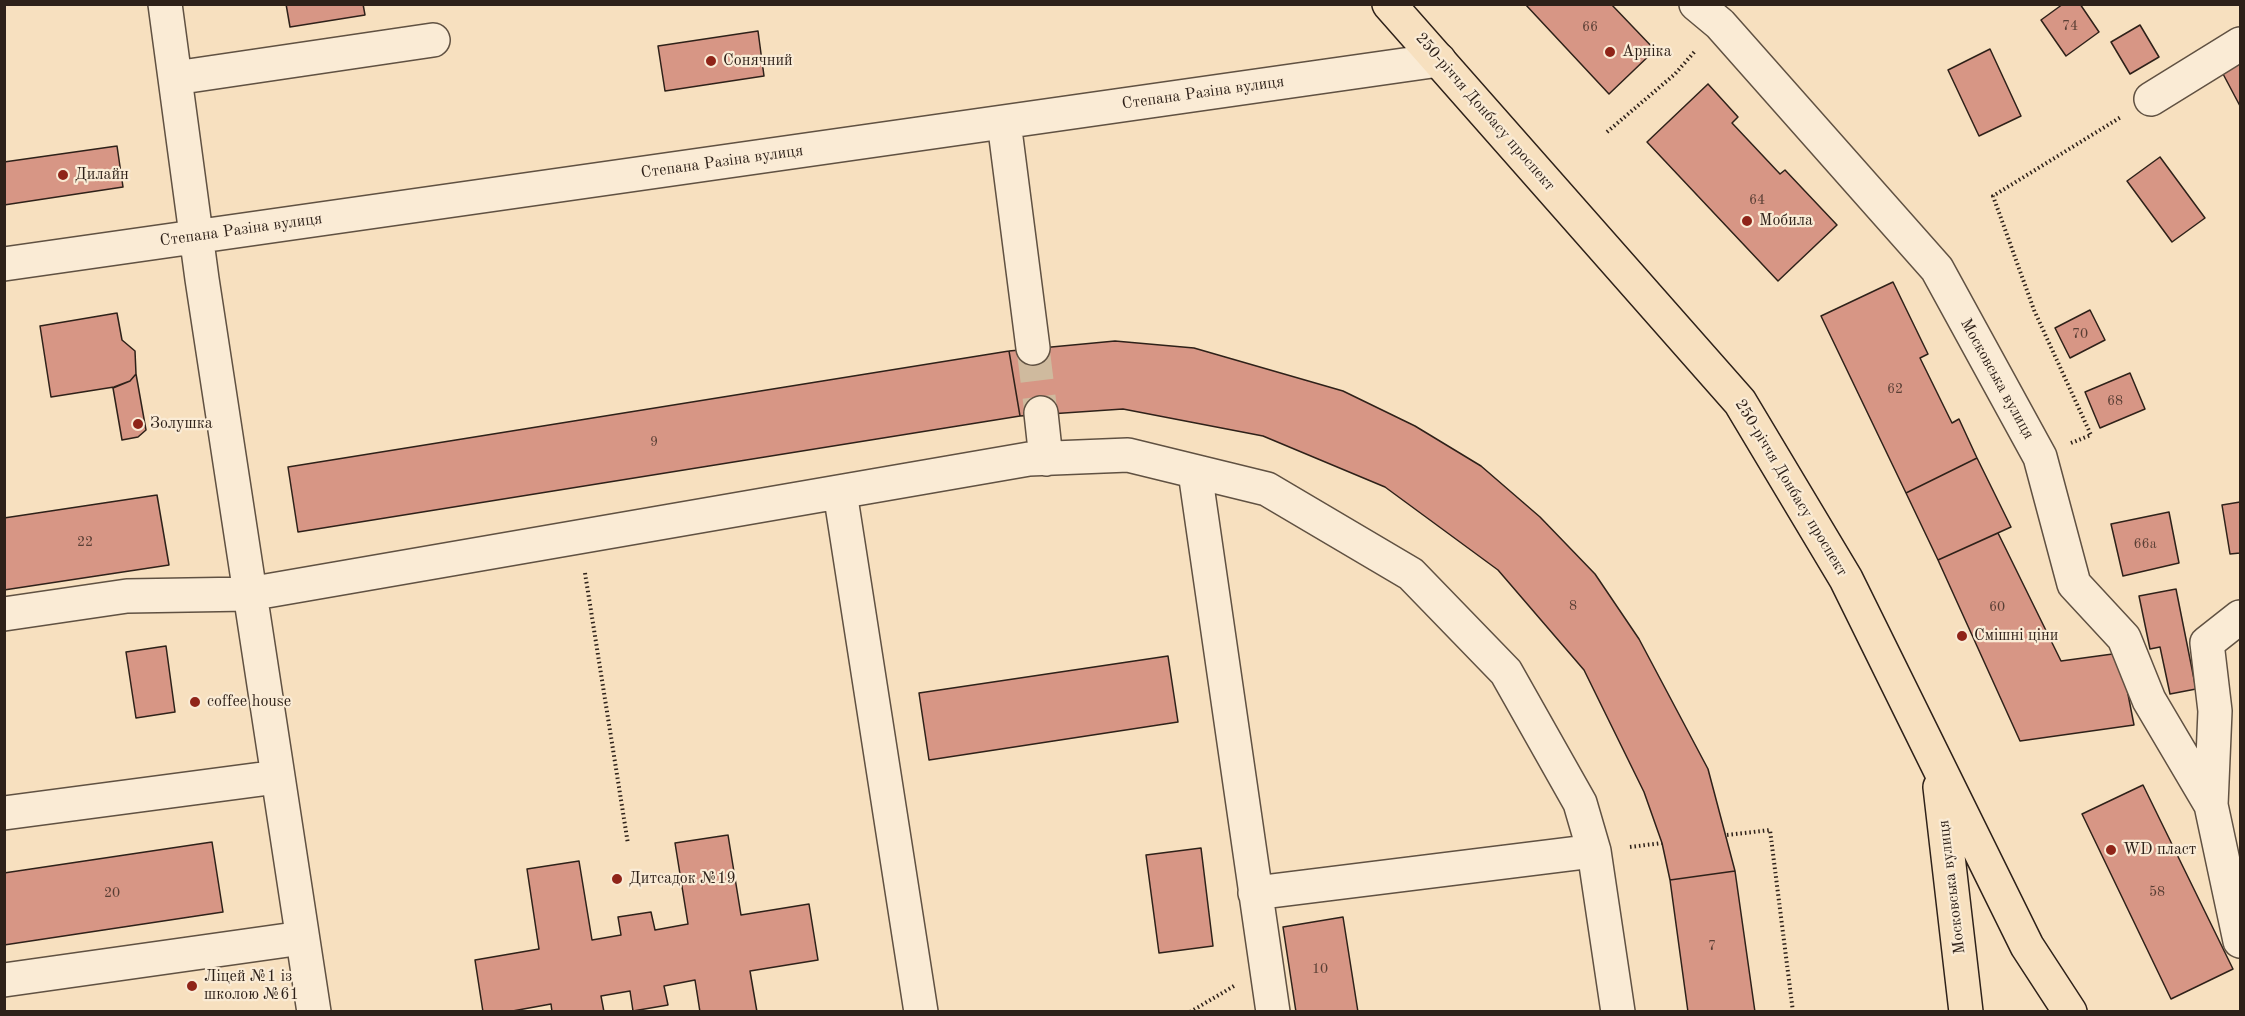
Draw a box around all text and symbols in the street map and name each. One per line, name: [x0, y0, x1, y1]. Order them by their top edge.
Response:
house number: 74: [2062, 18, 2078, 34]
house number: 66: [1582, 19, 1598, 35]
street label: 250-річчя Донбасу проспект: [1411, 29, 1559, 195]
place label: Арніка: [1622, 42, 1672, 62]
marker: Арніка: [1603, 45, 1617, 59]
place label: Сонячний: [723, 51, 793, 71]
marker: Сонячний: [704, 54, 718, 68]
street label: Степана Разіна вулиця: [1121, 72, 1285, 114]
street label: Степана Разіна вулиця: [640, 141, 804, 183]
place label: Дилайн: [75, 165, 129, 185]
marker: Дилайн: [56, 168, 70, 182]
house number: 64: [1749, 192, 1765, 208]
street label: Степана Разіна вулиця: [159, 209, 323, 251]
place label: Мобила: [1759, 211, 1813, 231]
marker: Мобила: [1740, 214, 1754, 228]
street label: Московська вулиця: [1956, 315, 2038, 443]
house number: 70: [2072, 326, 2088, 342]
house number: 62: [1887, 381, 1903, 397]
house number: 68: [2107, 393, 2123, 409]
street label: 250-річчя Донбасу проспект: [1730, 396, 1852, 580]
place label: Золушка: [150, 414, 213, 434]
marker: Золушка: [131, 417, 145, 431]
house number: 9: [650, 434, 658, 450]
house number: 22: [77, 534, 93, 550]
house number: 66а: [2133, 536, 2157, 552]
house number: 8: [1569, 598, 1577, 614]
house number: 60: [1989, 599, 2005, 615]
place label: Смішні ціни: [1974, 626, 2058, 646]
marker: Смішні ціни: [1955, 629, 1969, 643]
place label: coffee house: [207, 692, 291, 712]
marker: coffee house: [188, 695, 202, 709]
street label: Московська вулиця: [1934, 819, 1970, 955]
place label: WD пласт: [2123, 840, 2196, 860]
marker: WD пласт: [2104, 843, 2118, 857]
place label: Дитсадок №19: [629, 869, 736, 889]
marker: Дитсадок №19: [610, 872, 624, 886]
house number: 58: [2149, 884, 2165, 900]
house number: 20: [104, 885, 120, 901]
house number: 7: [1708, 938, 1716, 954]
house number: 10: [1312, 961, 1328, 977]
place label: Ліцей №1 із школою №61: [204, 967, 299, 1005]
marker: Ліцей №1 із школою №61: [185, 979, 199, 993]

